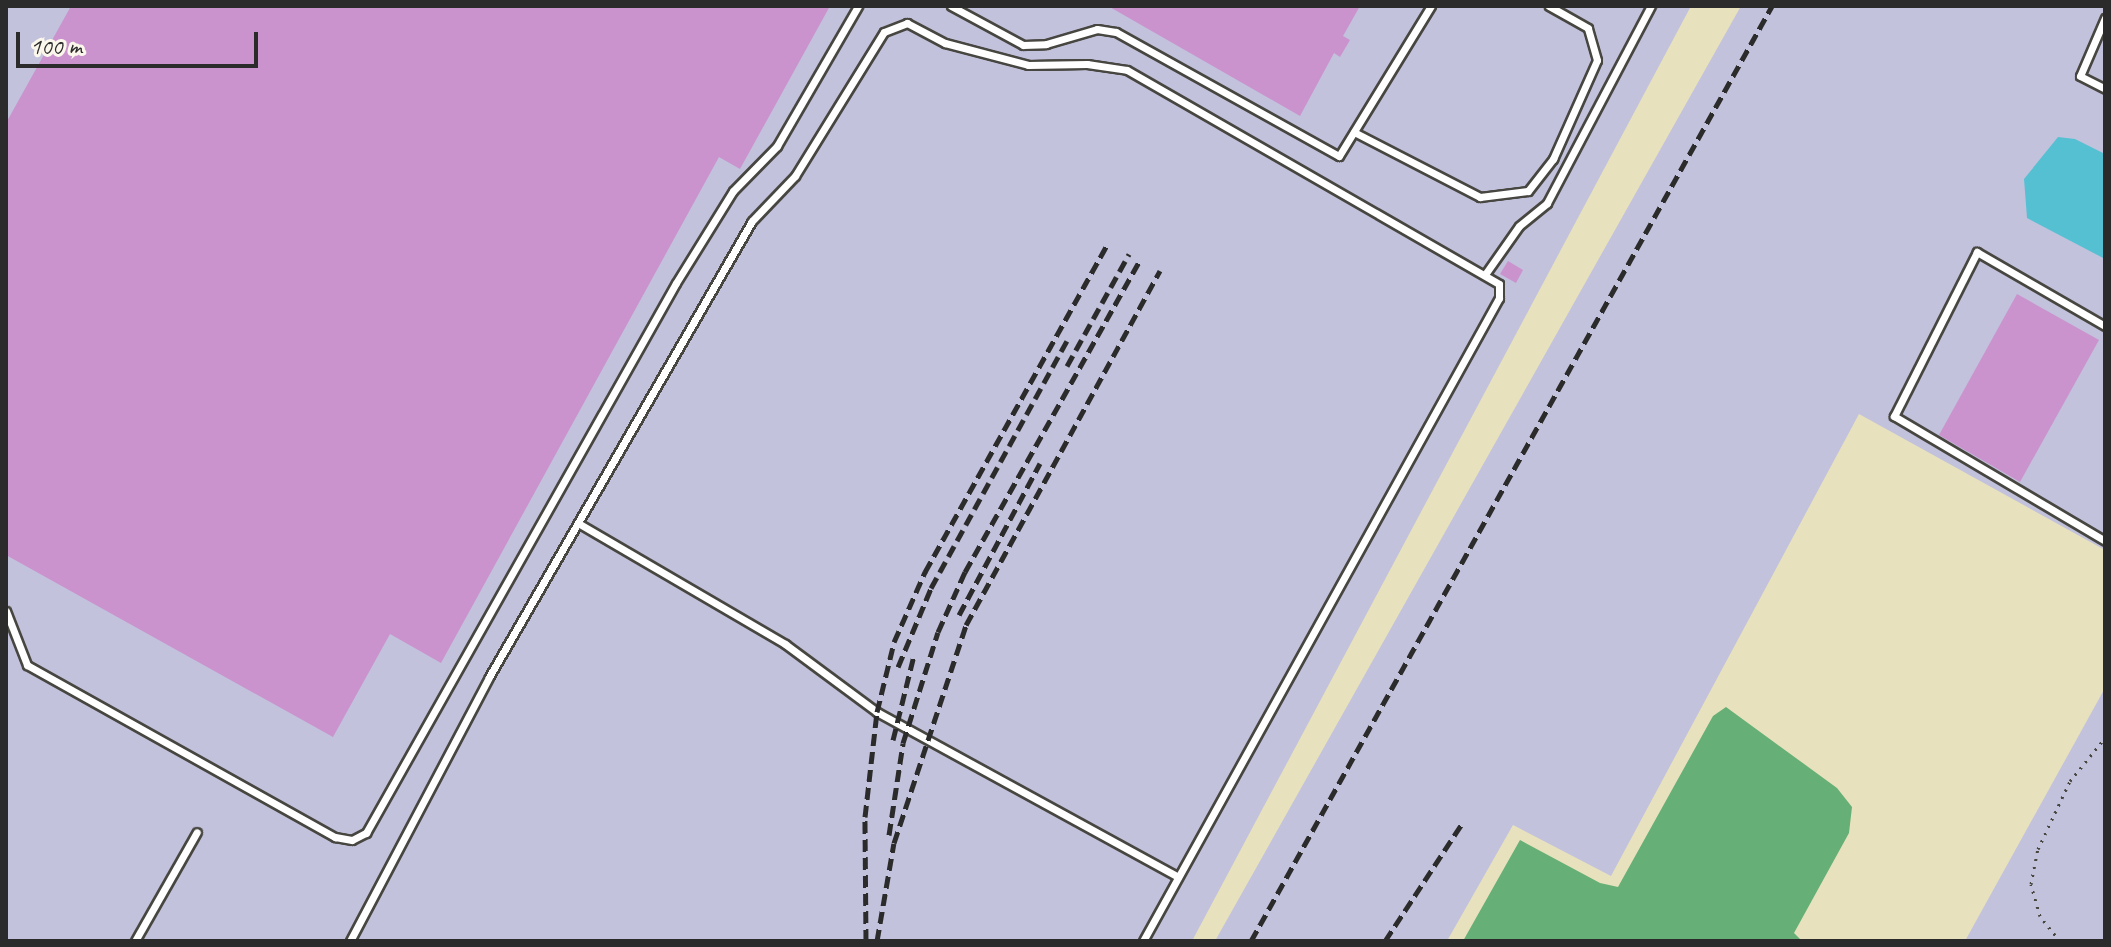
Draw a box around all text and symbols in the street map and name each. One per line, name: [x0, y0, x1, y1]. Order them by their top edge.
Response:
scale bar: [20, 16, 262, 66]
text: 100 m: [30, 31, 82, 61]

